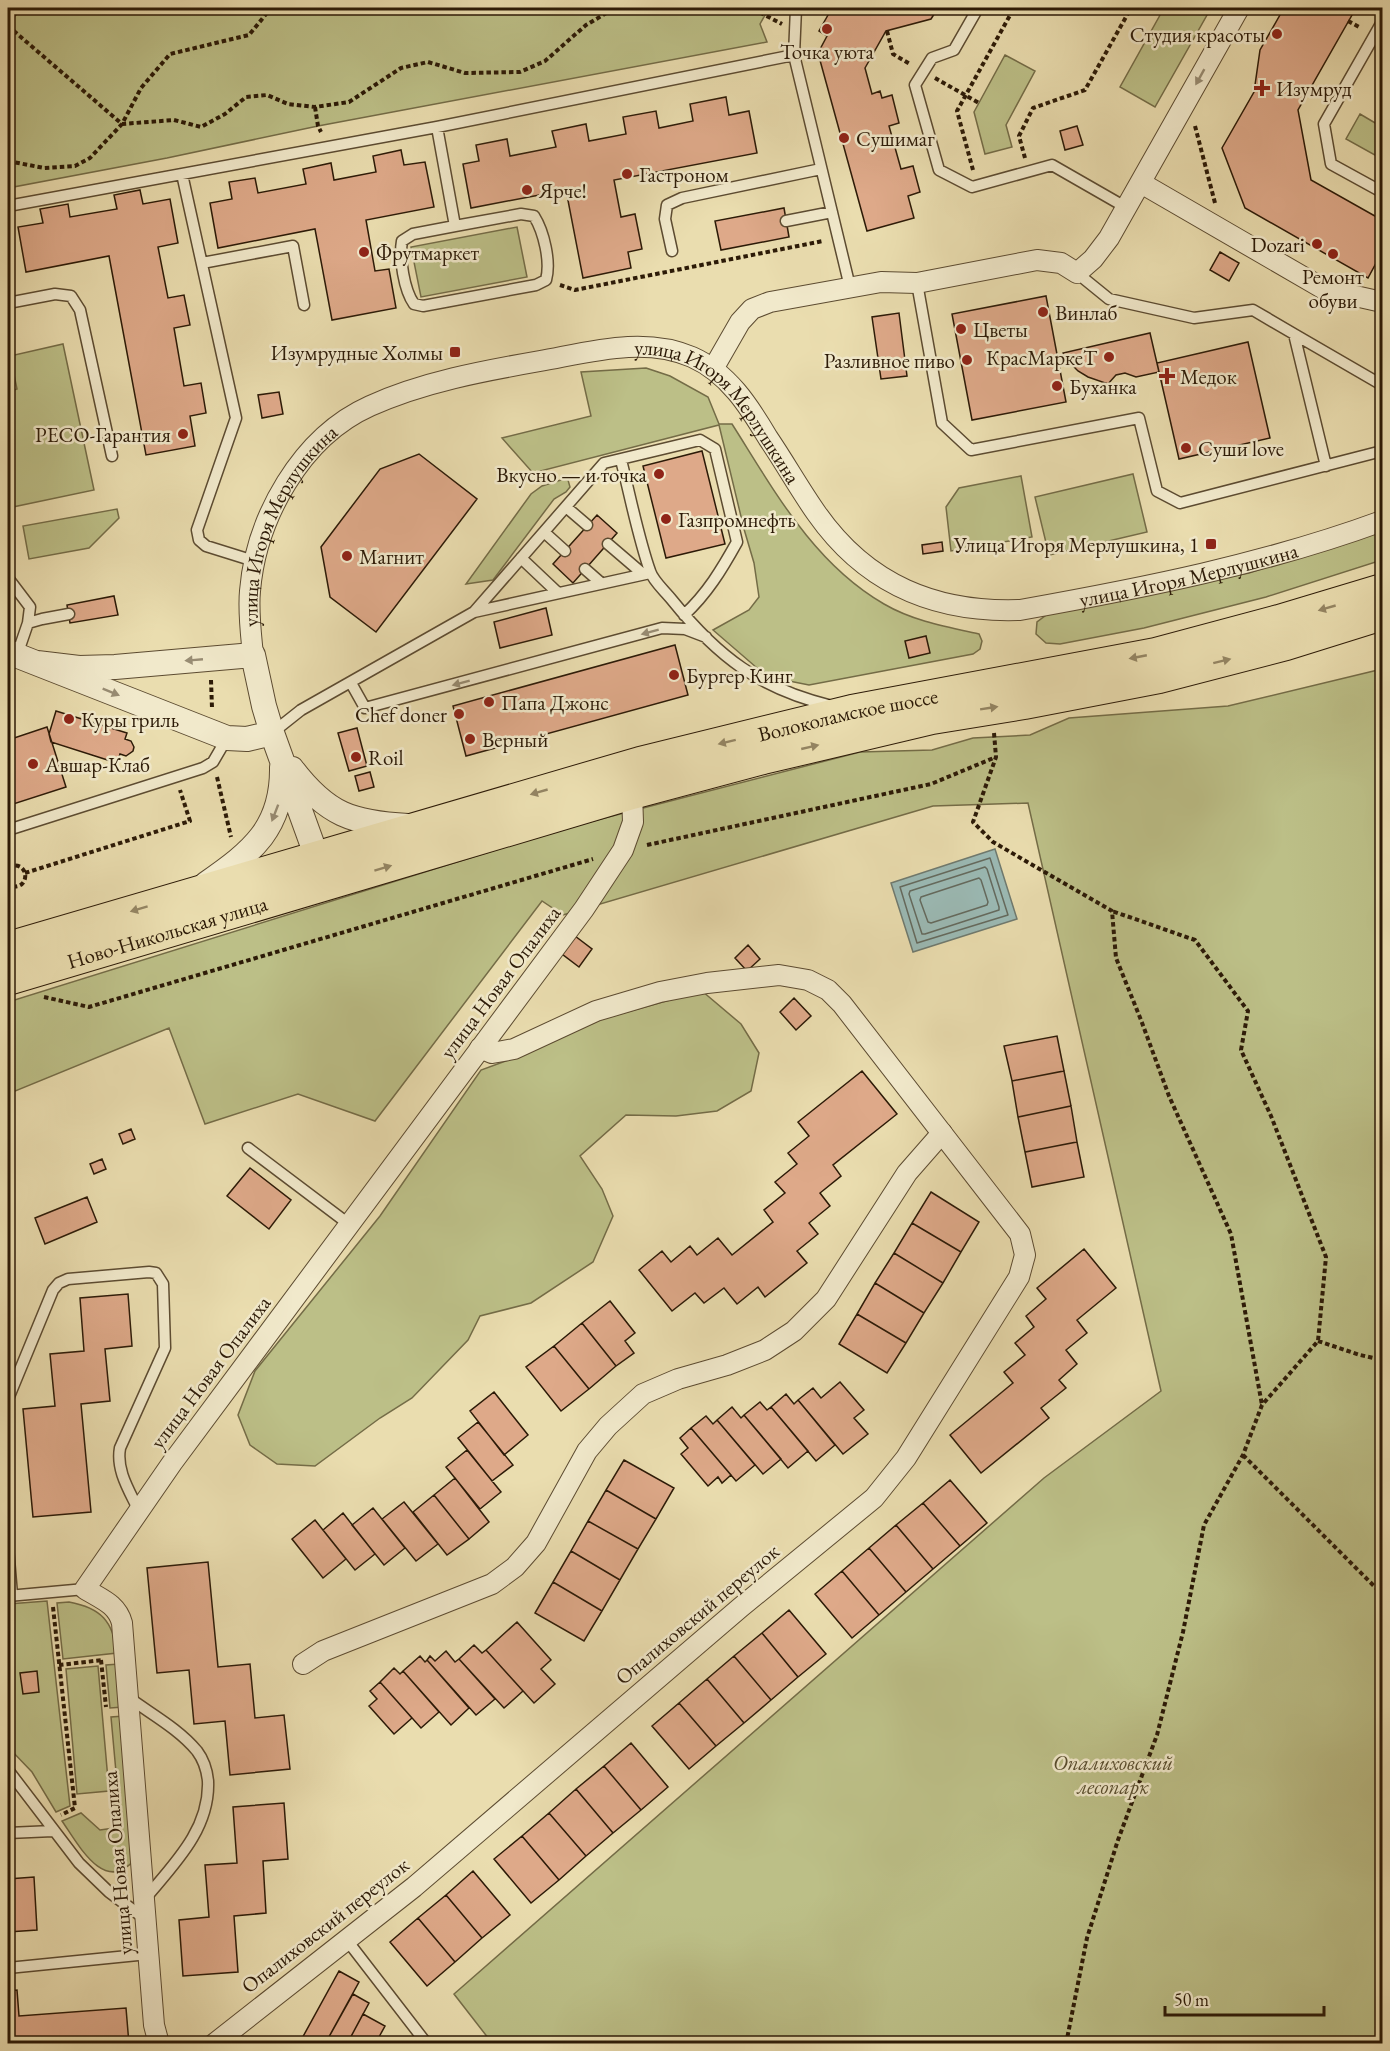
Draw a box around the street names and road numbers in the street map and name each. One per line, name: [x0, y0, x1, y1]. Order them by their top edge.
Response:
street label: улица Игоря Мерлушкина: [634, 333, 807, 489]
street label: улица Игоря Мерлушкина: [236, 418, 343, 628]
street label: улица Игоря Мерлушкина: [1077, 536, 1301, 612]
street label: Волоколамское шоссе: [755, 682, 940, 747]
street label: Ново-Никольская улица: [64, 889, 271, 974]
street label: улица Новая Опалиха: [434, 900, 567, 1064]
street label: улица Новая Опалиха: [144, 1290, 277, 1454]
street label: Опалиховский переулок: [610, 1538, 784, 1690]
street label: улица Новая Опалиха: [95, 1769, 139, 1956]
street label: Опалиховский переулок: [236, 1851, 414, 1999]

